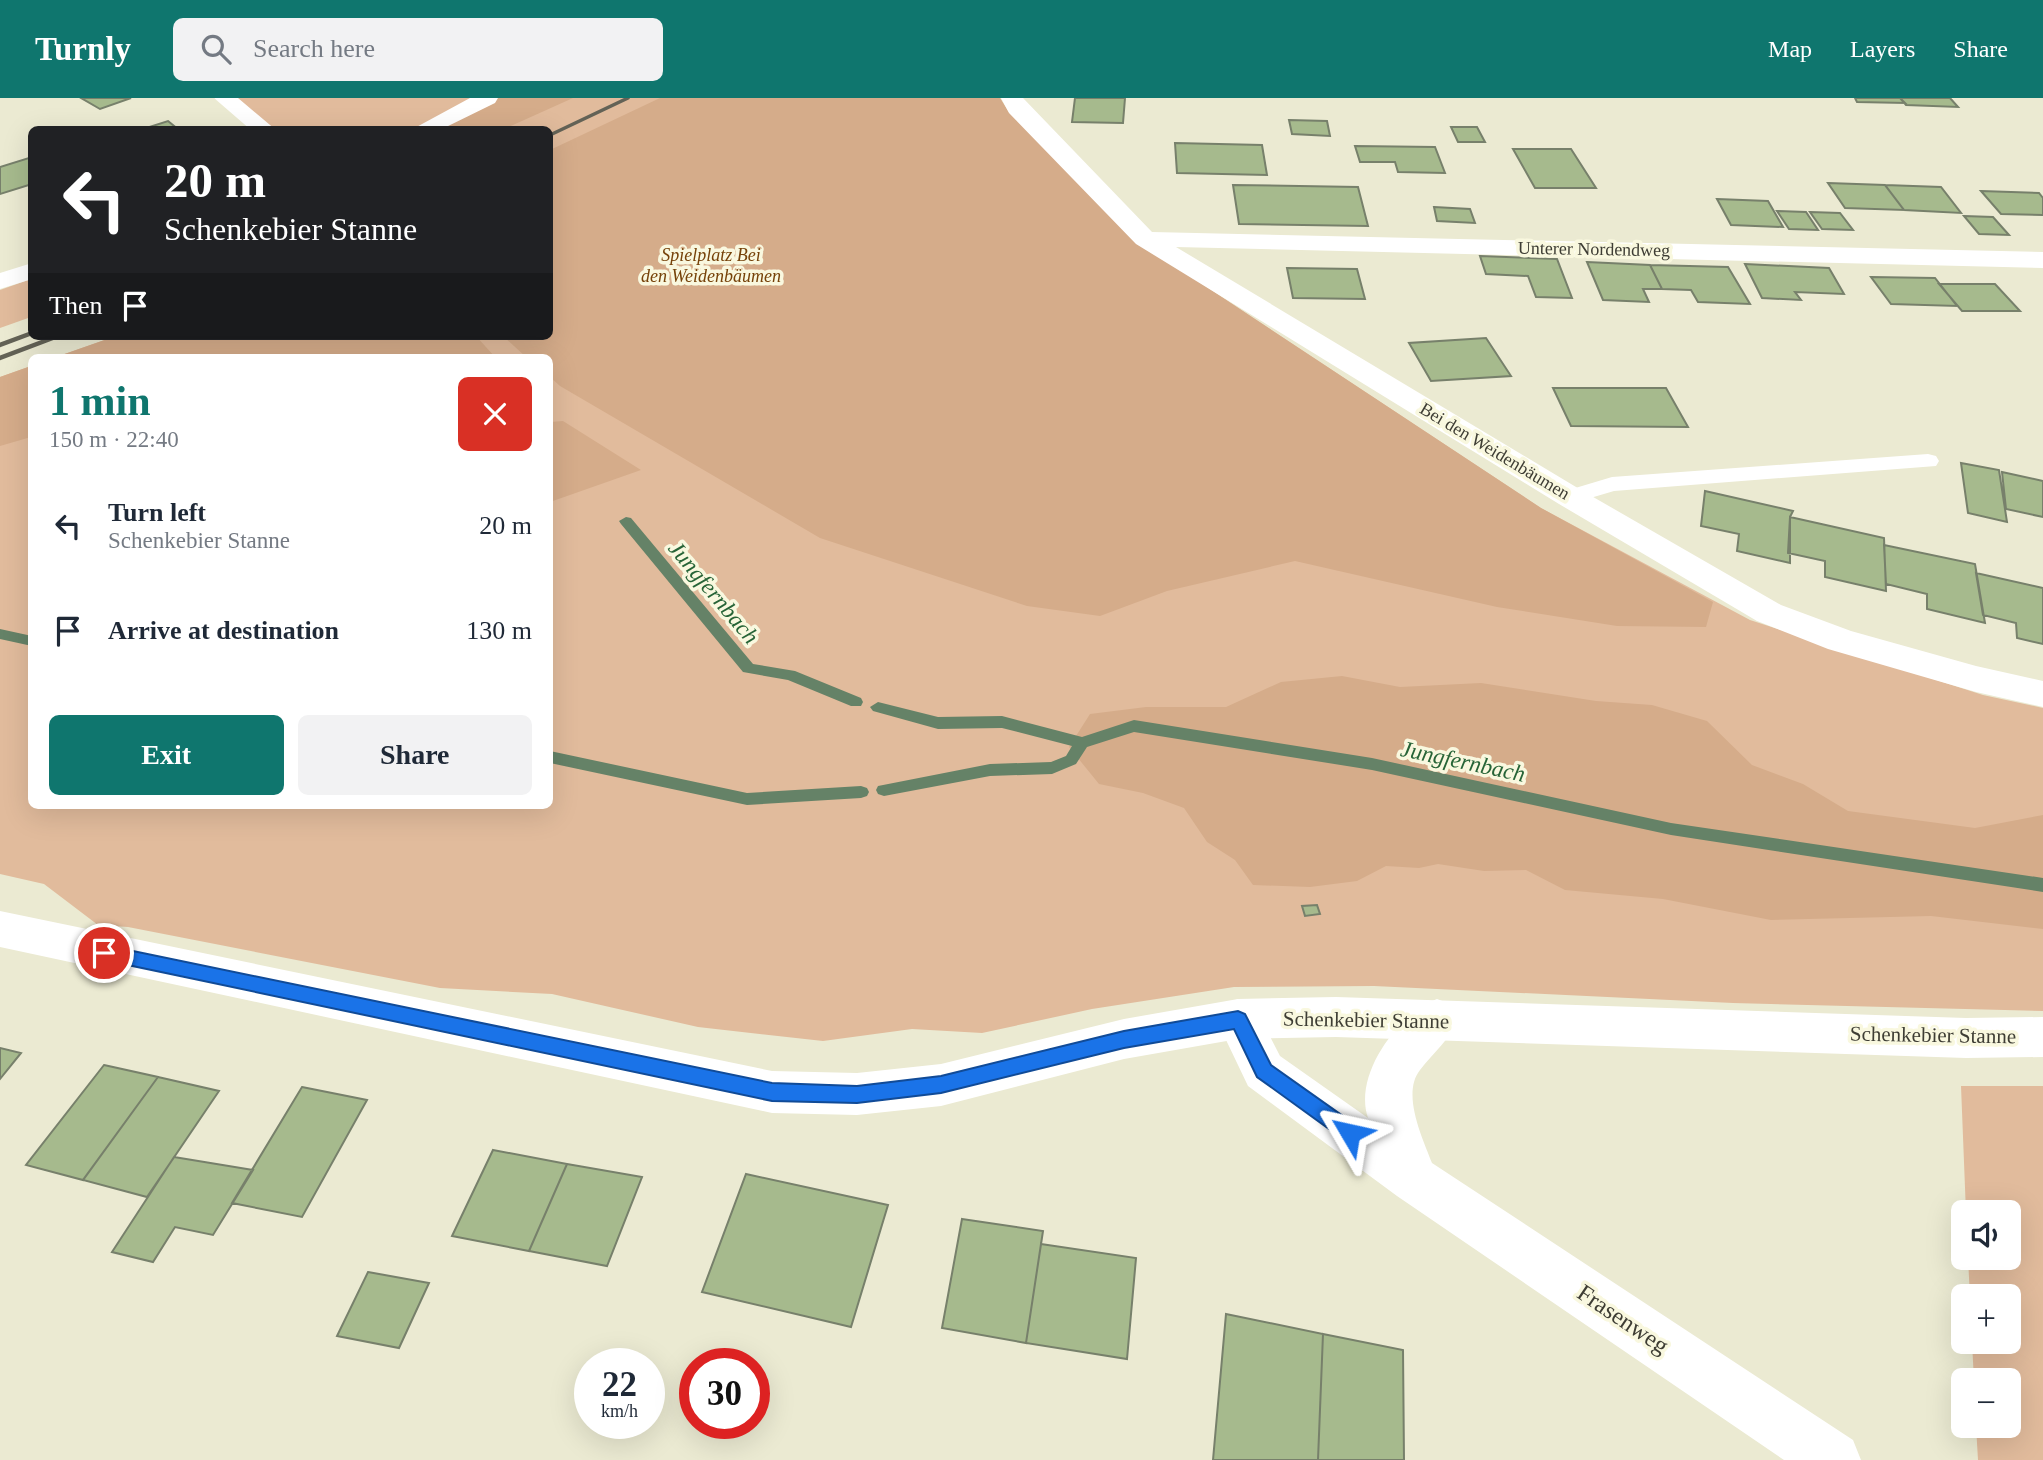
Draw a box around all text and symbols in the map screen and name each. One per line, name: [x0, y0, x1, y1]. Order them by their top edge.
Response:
search box: [173, 18, 663, 81]
icon: search: [197, 30, 235, 68]
text: Turnly: [35, 31, 131, 67]
text: Search here: [253, 34, 375, 63]
text: Map: [1768, 36, 1812, 62]
text: Layers: [1850, 36, 1915, 62]
text: Share: [1953, 36, 2008, 62]
text: 20 m: [164, 153, 266, 208]
icon: left: [49, 154, 140, 245]
text: Schenkebier Stanne: [164, 211, 417, 247]
street label: Unterer Nordendweg: [1518, 238, 1670, 260]
park label: Spielplatz Bei den Weidenbäumen: [641, 245, 781, 286]
icon: arrive: [116, 287, 154, 325]
text: Then: [49, 291, 102, 320]
button: close: [458, 377, 532, 451]
text: 1 min: [49, 378, 151, 424]
street label: Bei den Weidenbäumen: [1416, 398, 1574, 504]
text: 150 m · 22:40: [49, 427, 179, 452]
text: Turn left: [108, 498, 206, 527]
icon: left: [49, 507, 87, 545]
text: 20 m: [479, 511, 532, 540]
text: Schenkebier Stanne: [108, 528, 290, 553]
water label: Jungfernbach: [663, 536, 764, 649]
icon: arrive: [49, 612, 87, 650]
text: Arrive at destination: [108, 616, 339, 645]
text: 130 m: [466, 616, 532, 645]
button: Exit: [49, 715, 284, 795]
button: Share: [298, 715, 532, 795]
water label: Jungfernbach: [1398, 736, 1527, 787]
pin: [74, 923, 134, 983]
icon: arrive: [85, 934, 123, 972]
street label: Schenkebier Stanne: [1283, 1007, 1449, 1033]
street label: Schenkebier Stanne: [1850, 1022, 2016, 1048]
position arrow: [1313, 1096, 1387, 1170]
map controls: [1951, 1200, 2021, 1438]
button: sound: [1951, 1200, 2021, 1270]
street label: Frasenweg: [1573, 1279, 1673, 1359]
button: +: [1951, 1284, 2021, 1354]
speed limit sign: 30: [679, 1348, 770, 1439]
text: 22: [602, 1365, 637, 1404]
button: −: [1951, 1368, 2021, 1438]
text: km/h: [601, 1401, 638, 1421]

